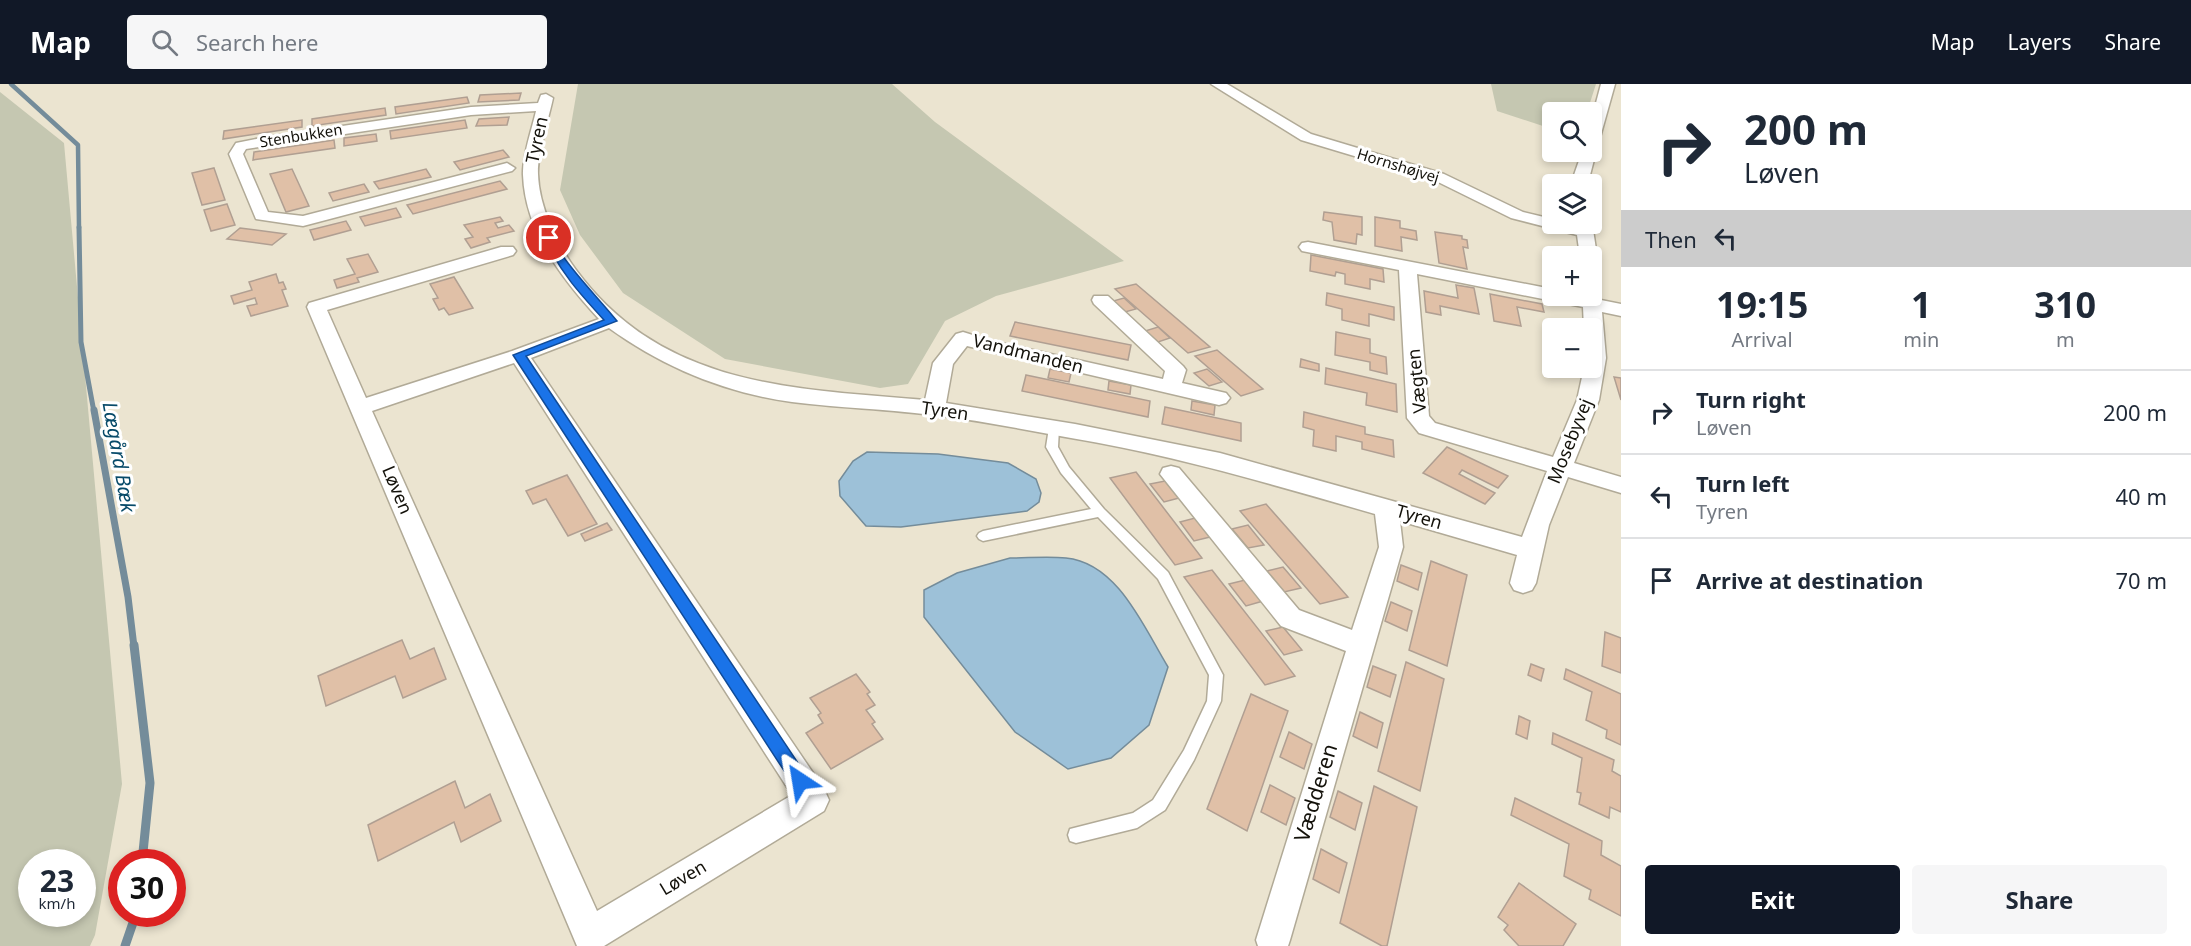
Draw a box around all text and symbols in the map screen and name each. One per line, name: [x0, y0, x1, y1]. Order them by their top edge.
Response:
search box: [127, 15, 547, 69]
text: Map: [30, 23, 91, 61]
icon: search: [148, 26, 181, 59]
text: Search here: [196, 27, 318, 57]
text: Map: [1931, 28, 1975, 56]
text: Layers: [2008, 28, 2072, 56]
text: Share: [2105, 28, 2161, 56]
text: 200 m: [1744, 100, 1868, 157]
map controls: [1542, 102, 1602, 378]
button: search: [1542, 102, 1602, 162]
icon: right: [1645, 108, 1723, 186]
street label: Tyren: [519, 114, 553, 165]
street label: Stenbukken: [258, 119, 344, 151]
street label: Hornshøjvej: [1355, 143, 1442, 187]
text: Løven: [1744, 154, 1820, 191]
button: layers: [1542, 174, 1602, 234]
pin: [523, 212, 574, 263]
icon: arrive: [532, 221, 565, 254]
icon: left: [1709, 222, 1742, 255]
text: Then: [1645, 224, 1697, 254]
button: +: [1542, 246, 1602, 306]
text: 19:15: [1716, 280, 1808, 329]
text: 1: [1911, 280, 1932, 329]
text: 310: [2034, 280, 2096, 329]
button: −: [1542, 318, 1602, 378]
text: Arrival: [1732, 326, 1793, 353]
text: min: [1903, 326, 1939, 353]
text: m: [2056, 326, 2075, 353]
street label: Vandmanden: [970, 328, 1086, 378]
street label: Vægten: [1401, 348, 1431, 415]
text: Turn right: [1696, 384, 1806, 414]
street label: Mosebyvej: [1541, 394, 1597, 487]
street label: Tyren: [920, 395, 970, 425]
icon: right: [1645, 396, 1678, 429]
text: 200 m: [2103, 397, 2167, 427]
water label: Lægård Bæk: [97, 400, 143, 515]
text: Løven: [1696, 414, 1752, 441]
street label: Løven: [377, 462, 419, 517]
text: Turn left: [1696, 468, 1790, 498]
icon: left: [1645, 480, 1678, 513]
text: 40 m: [2116, 481, 2167, 511]
street label: Tyren: [1393, 498, 1445, 534]
text: Tyren: [1696, 498, 1748, 525]
icon: arrive: [1645, 564, 1678, 597]
text: Arrive at destination: [1696, 565, 1923, 595]
text: 70 m: [2116, 565, 2167, 595]
street label: Vædderen: [1287, 740, 1343, 845]
position arrow: [768, 749, 832, 813]
speed limit sign: 30: [108, 849, 186, 927]
street label: Løven: [655, 854, 710, 900]
text: 23: [40, 860, 74, 901]
button: Exit: [1645, 865, 1900, 934]
button: Share: [1912, 865, 2167, 934]
text: km/h: [39, 893, 75, 913]

